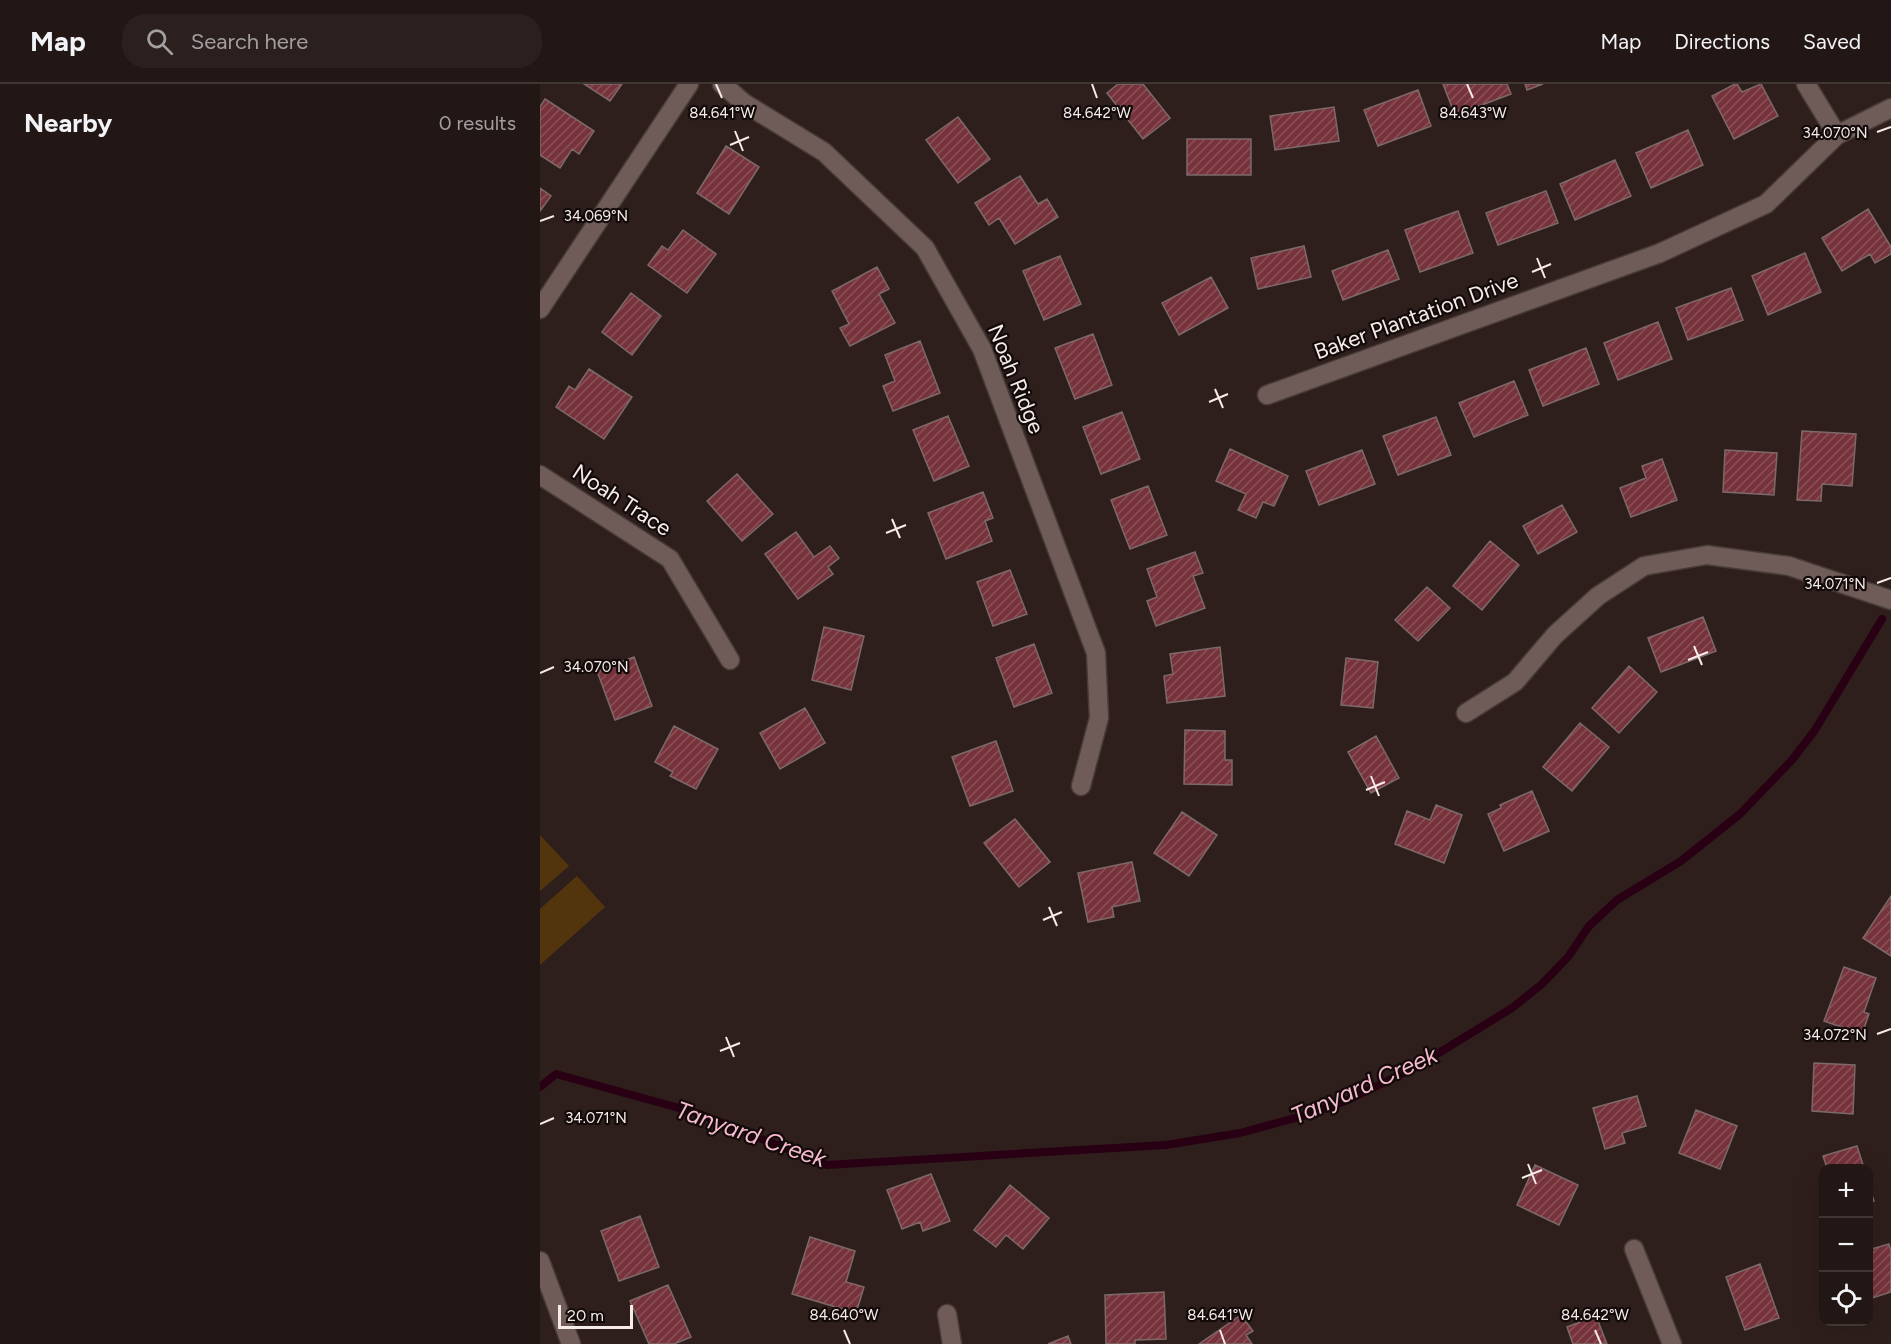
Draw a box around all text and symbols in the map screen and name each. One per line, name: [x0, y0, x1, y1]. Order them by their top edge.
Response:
search box: [122, 14, 542, 68]
text: Map: [30, 24, 86, 58]
icon: search: [143, 25, 176, 58]
text: Search here: [191, 28, 308, 55]
text: Map: [1600, 29, 1641, 54]
text: Directions: [1674, 29, 1770, 54]
text: Saved: [1803, 29, 1861, 54]
text: 84.641°W: [689, 104, 755, 122]
text: 84.642°W: [1063, 104, 1131, 122]
text: 84.643°W: [1439, 104, 1507, 122]
text: Nearby: [24, 107, 112, 139]
text: 0 results: [439, 111, 516, 135]
text: 34.070°N: [1802, 124, 1868, 142]
text: 34.069°N: [564, 207, 628, 225]
street label: Baker Plantation Drive: [1310, 266, 1522, 366]
street label: Noah Ridge: [982, 320, 1050, 438]
street label: Noah Trace: [568, 458, 676, 542]
text: 34.071°N: [1804, 575, 1866, 593]
text: 34.070°N: [563, 658, 629, 676]
text: 34.072°N: [1803, 1026, 1867, 1044]
water label: Tanyard Creek: [1286, 1039, 1443, 1130]
water label: Tanyard Creek: [672, 1095, 831, 1174]
text: 34.071°N: [565, 1109, 627, 1127]
map controls: [1819, 1164, 1873, 1326]
button: +: [1819, 1164, 1873, 1218]
button: −: [1819, 1218, 1873, 1272]
button: locate: [1819, 1272, 1873, 1326]
scale bar: [558, 1302, 633, 1330]
text: 20 m: [567, 1306, 604, 1325]
text: 84.640°W: [809, 1306, 879, 1324]
text: 84.641°W: [1187, 1306, 1253, 1324]
text: 84.642°W: [1561, 1306, 1629, 1324]

